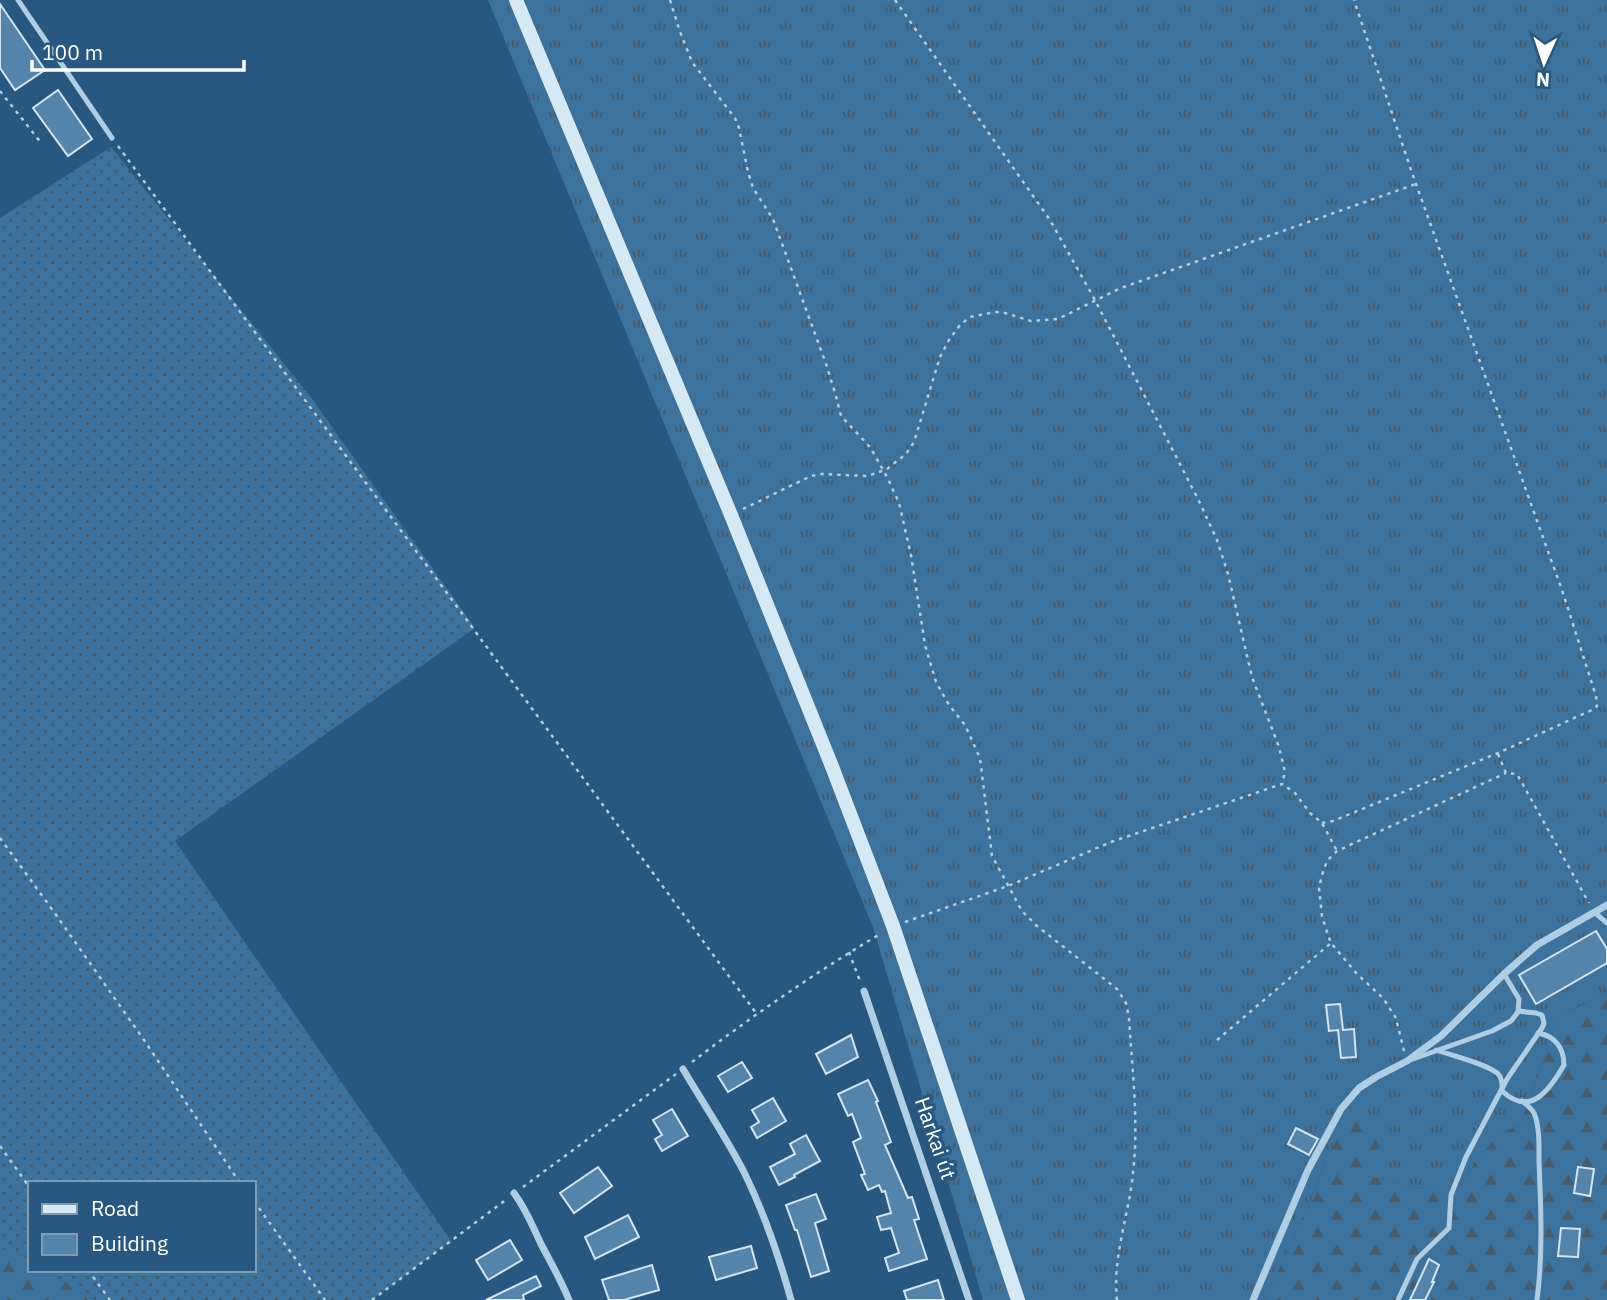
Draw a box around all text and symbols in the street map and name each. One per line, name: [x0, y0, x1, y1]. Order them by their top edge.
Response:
scale bar: [32, 28, 243, 72]
north arrow: [1509, 28, 1579, 98]
text: 100 m: [42, 38, 103, 66]
text: N: [1536, 68, 1551, 92]
street label: Harkai út: [909, 1093, 963, 1183]
legend: [28, 1181, 256, 1272]
text: Road: [91, 1194, 139, 1222]
text: Building: [91, 1229, 168, 1257]

